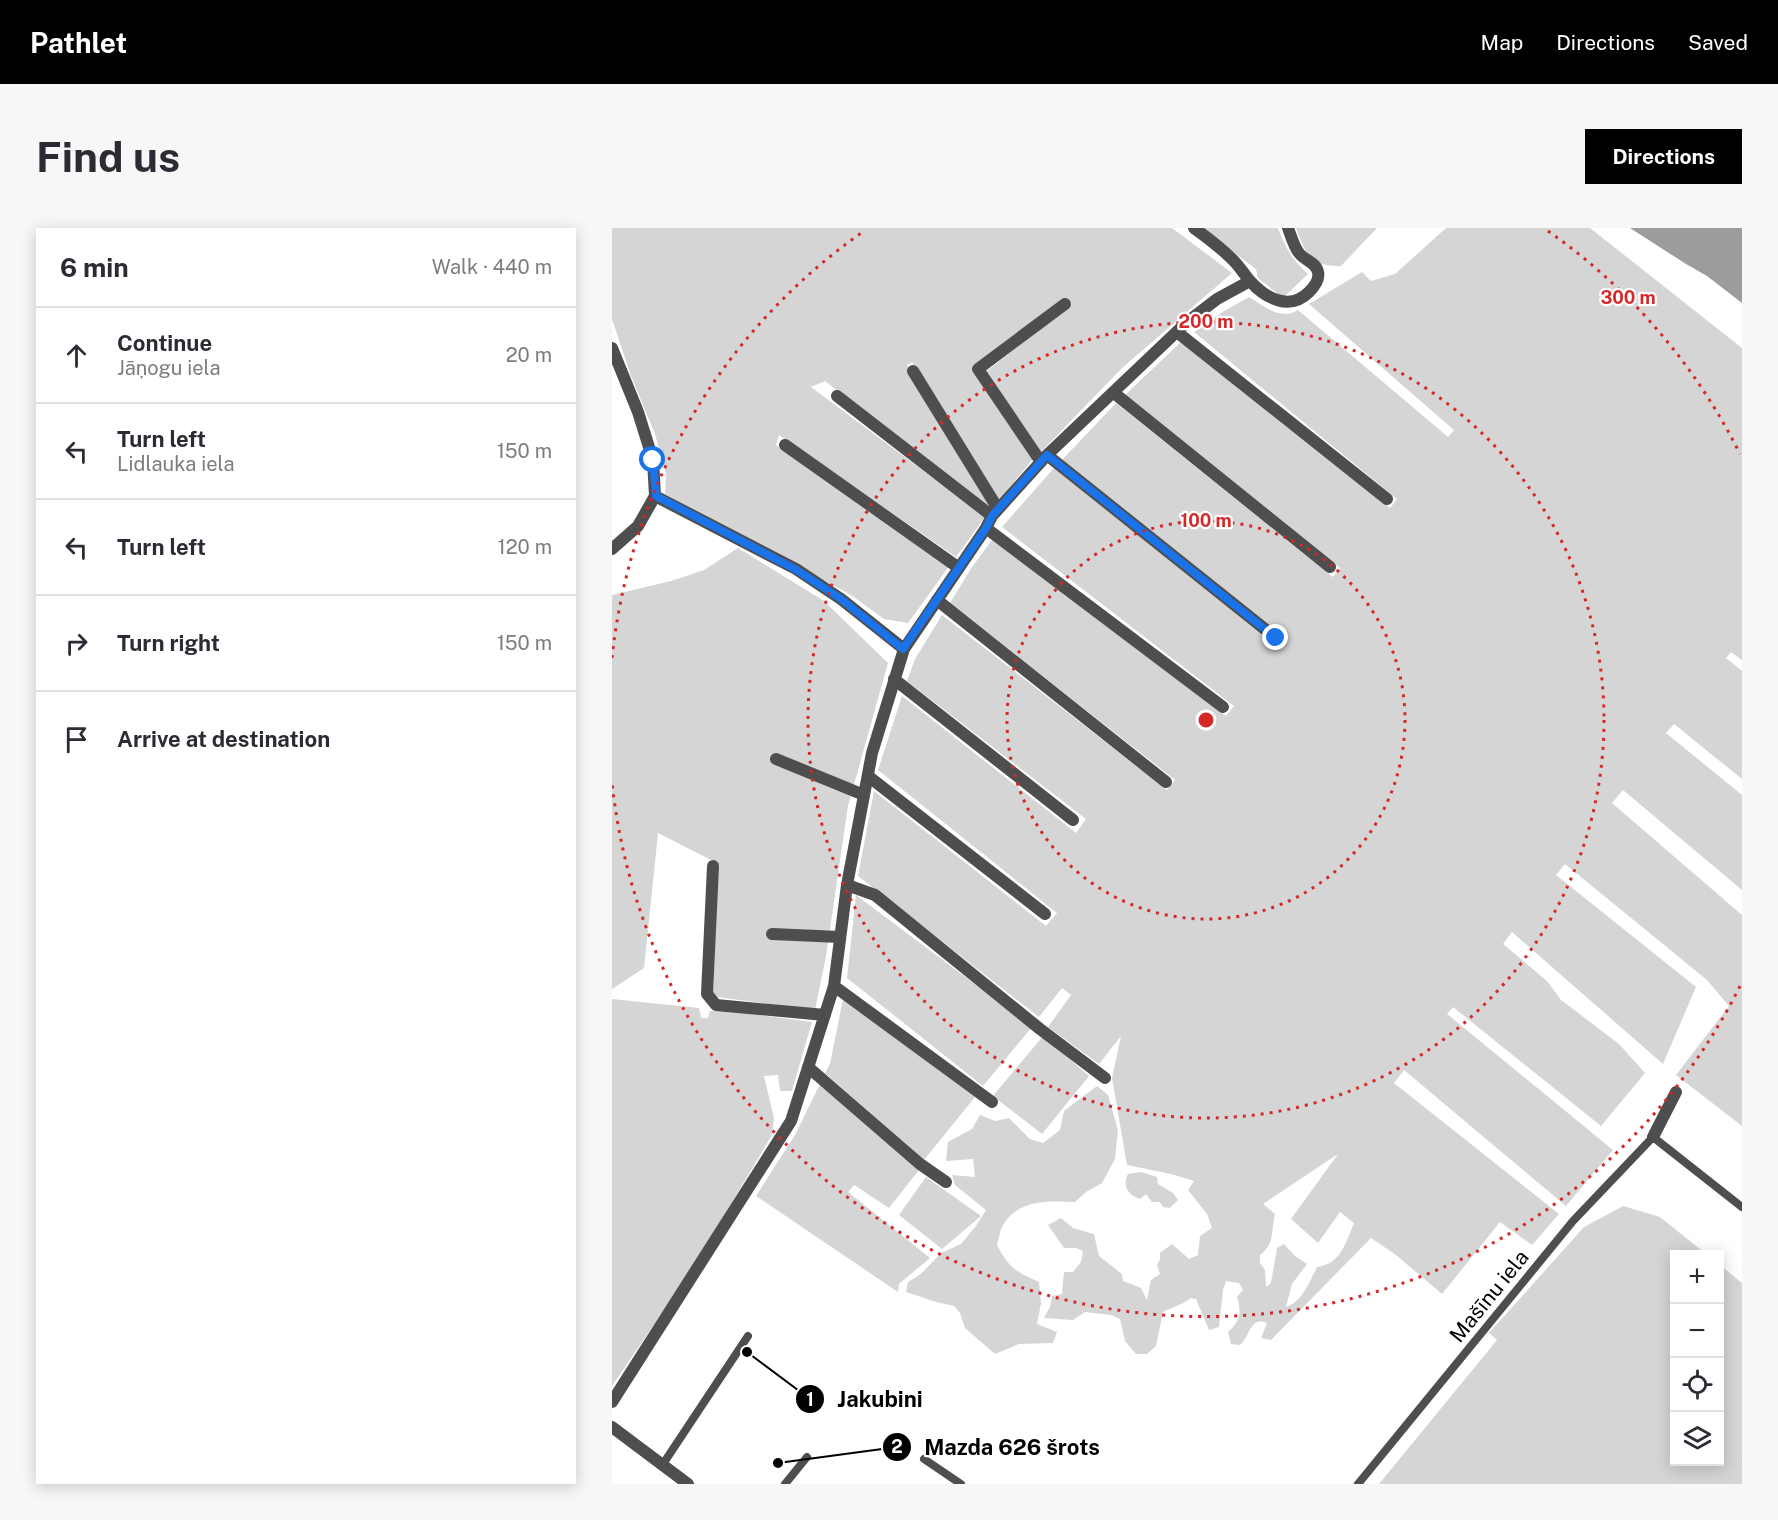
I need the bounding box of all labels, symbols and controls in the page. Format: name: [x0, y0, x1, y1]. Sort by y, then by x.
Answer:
text: Pathlet: [30, 26, 127, 59]
text: Map: [1481, 30, 1523, 55]
text: Directions: [1556, 30, 1655, 55]
text: Saved: [1688, 30, 1748, 55]
button: Directions: [1585, 129, 1742, 184]
text: Find us: [36, 132, 180, 181]
text: 6 min: [60, 252, 129, 283]
text: Walk · 440 m: [432, 255, 552, 279]
text: 300 m: [1600, 287, 1656, 308]
text: 200 m: [1179, 311, 1233, 332]
text: Continue: [117, 330, 212, 356]
icon: ahead: [60, 339, 93, 372]
text: 20 m: [506, 343, 552, 367]
text: Jāņogu iela: [117, 356, 221, 380]
text: Turn left: [117, 426, 206, 452]
icon: left: [60, 435, 93, 468]
text: 150 m: [497, 439, 552, 463]
route start: [639, 446, 665, 472]
text: Lidlauka iela: [117, 452, 235, 476]
text: 100 m: [1180, 510, 1232, 531]
icon: left: [60, 531, 93, 564]
text: Turn left: [117, 534, 206, 560]
text: 120 m: [498, 535, 552, 559]
route end: [1262, 624, 1288, 650]
icon: right: [60, 627, 93, 660]
text: Turn right: [117, 630, 220, 656]
text: 150 m: [497, 631, 552, 655]
centre of rings: [1196, 710, 1216, 730]
icon: arrive: [60, 723, 93, 756]
text: Arrive at destination: [117, 726, 330, 752]
street label: Mašīnu iela: [1444, 1245, 1534, 1347]
map controls: [1670, 1250, 1724, 1466]
button: +: [1670, 1250, 1724, 1304]
button: −: [1670, 1304, 1724, 1358]
button: locate: [1670, 1358, 1724, 1412]
callout: Jakubini: [795, 1379, 934, 1419]
text: Jakubini: [837, 1386, 923, 1412]
text: 1: [806, 1389, 814, 1410]
button: layers: [1670, 1412, 1724, 1466]
callout: Mazda 626 šrots: [882, 1427, 1112, 1467]
text: Mazda 626 šrots: [924, 1434, 1100, 1460]
text: 2: [891, 1436, 903, 1457]

